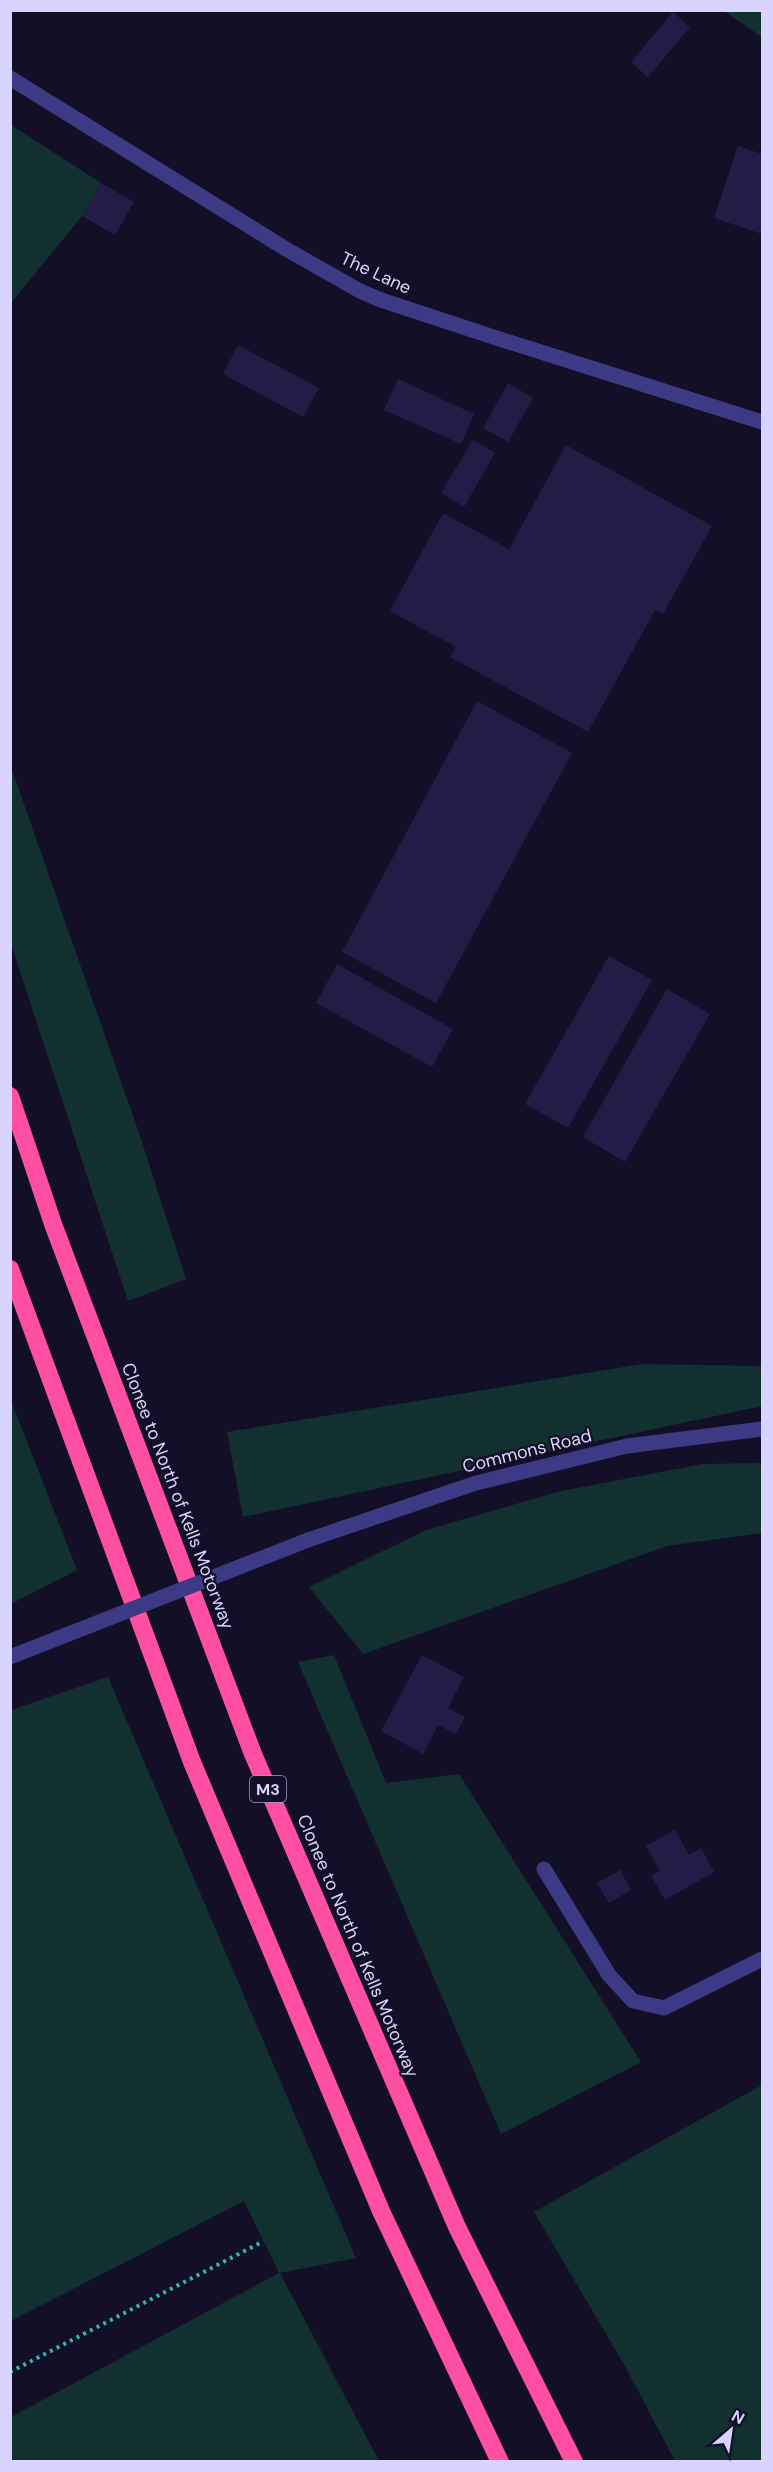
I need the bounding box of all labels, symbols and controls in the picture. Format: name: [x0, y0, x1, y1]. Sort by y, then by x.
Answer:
street label: The Lane: [337, 246, 415, 300]
street label: Clonee to North of Kells Motorway: [116, 1359, 240, 1633]
street label: Commons Road: [460, 1423, 594, 1479]
road number: M3: [250, 1776, 286, 1802]
street label: Clonee to North of Kells Motorway: [292, 1811, 424, 2081]
north arrow: [701, 2400, 761, 2460]
text: N: [728, 2405, 748, 2429]

